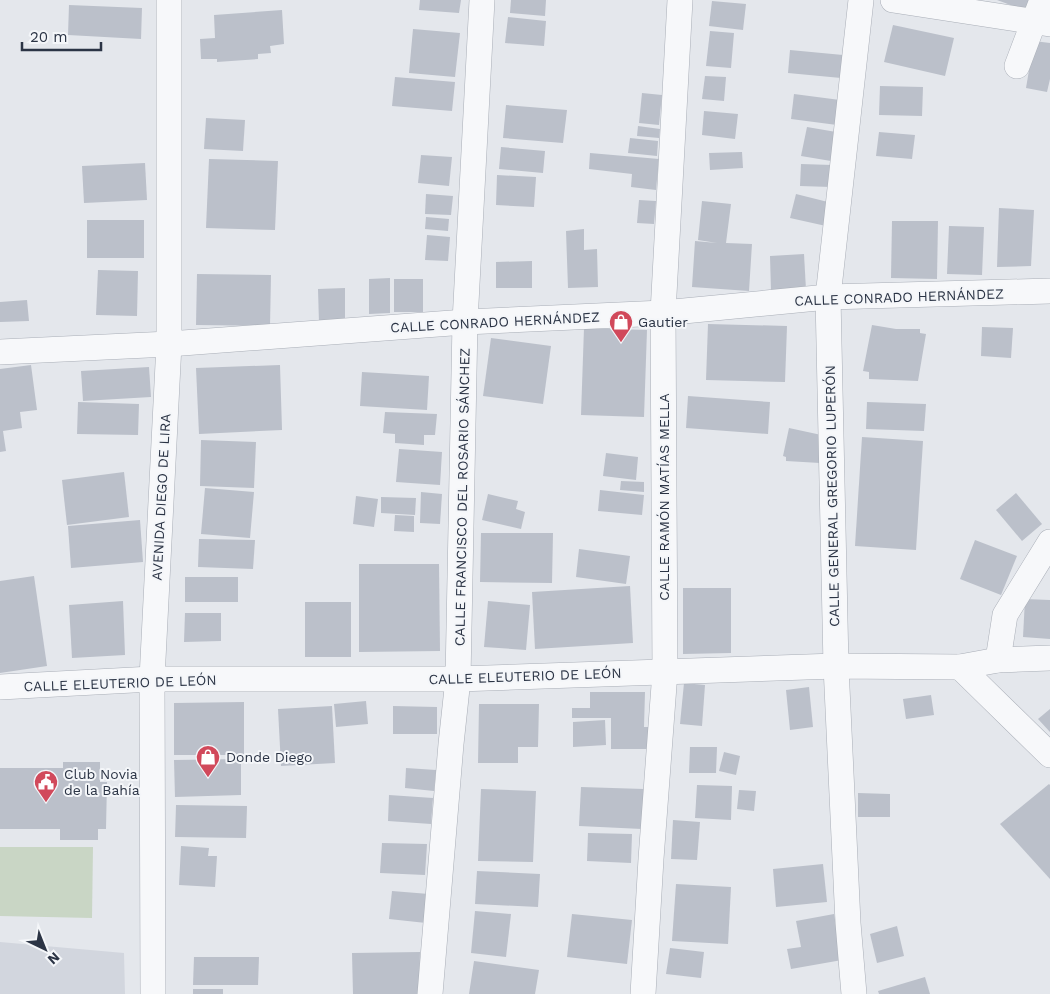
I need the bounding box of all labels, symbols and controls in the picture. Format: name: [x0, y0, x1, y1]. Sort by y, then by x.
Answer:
scale bar: [22, 20, 101, 52]
text: 20 m: [30, 28, 68, 46]
street label: CALLE CONRADO HERNÁNDEZ: [794, 285, 1004, 309]
street label: CALLE CONRADO HERNÁNDEZ: [390, 309, 600, 335]
shop icon: Gautier: [608, 309, 634, 343]
place label: Gautier: [638, 314, 688, 330]
street label: CALLE FRANCISCO DEL ROSARIO SÁNCHEZ: [451, 347, 473, 646]
street label: CALLE GENERAL GREGORIO LUPERÓN: [822, 365, 842, 627]
street label: CALLE RAMÓN MATÍAS MELLA: [656, 393, 672, 601]
street label: AVENIDA DIEGO DE LIRA: [149, 413, 173, 581]
street label: CALLE ELEUTERIO DE LEÓN: [428, 665, 622, 687]
street label: CALLE ELEUTERIO DE LEÓN: [23, 672, 217, 694]
shop icon: Donde Diego: [195, 744, 221, 778]
place label: Donde Diego: [226, 749, 312, 765]
place label: Club Novia de la Bahía: [64, 766, 140, 798]
public building icon: Club Novia de la Bahía: [33, 769, 59, 803]
north arrow: [20, 924, 70, 974]
text: N: [45, 949, 63, 968]

